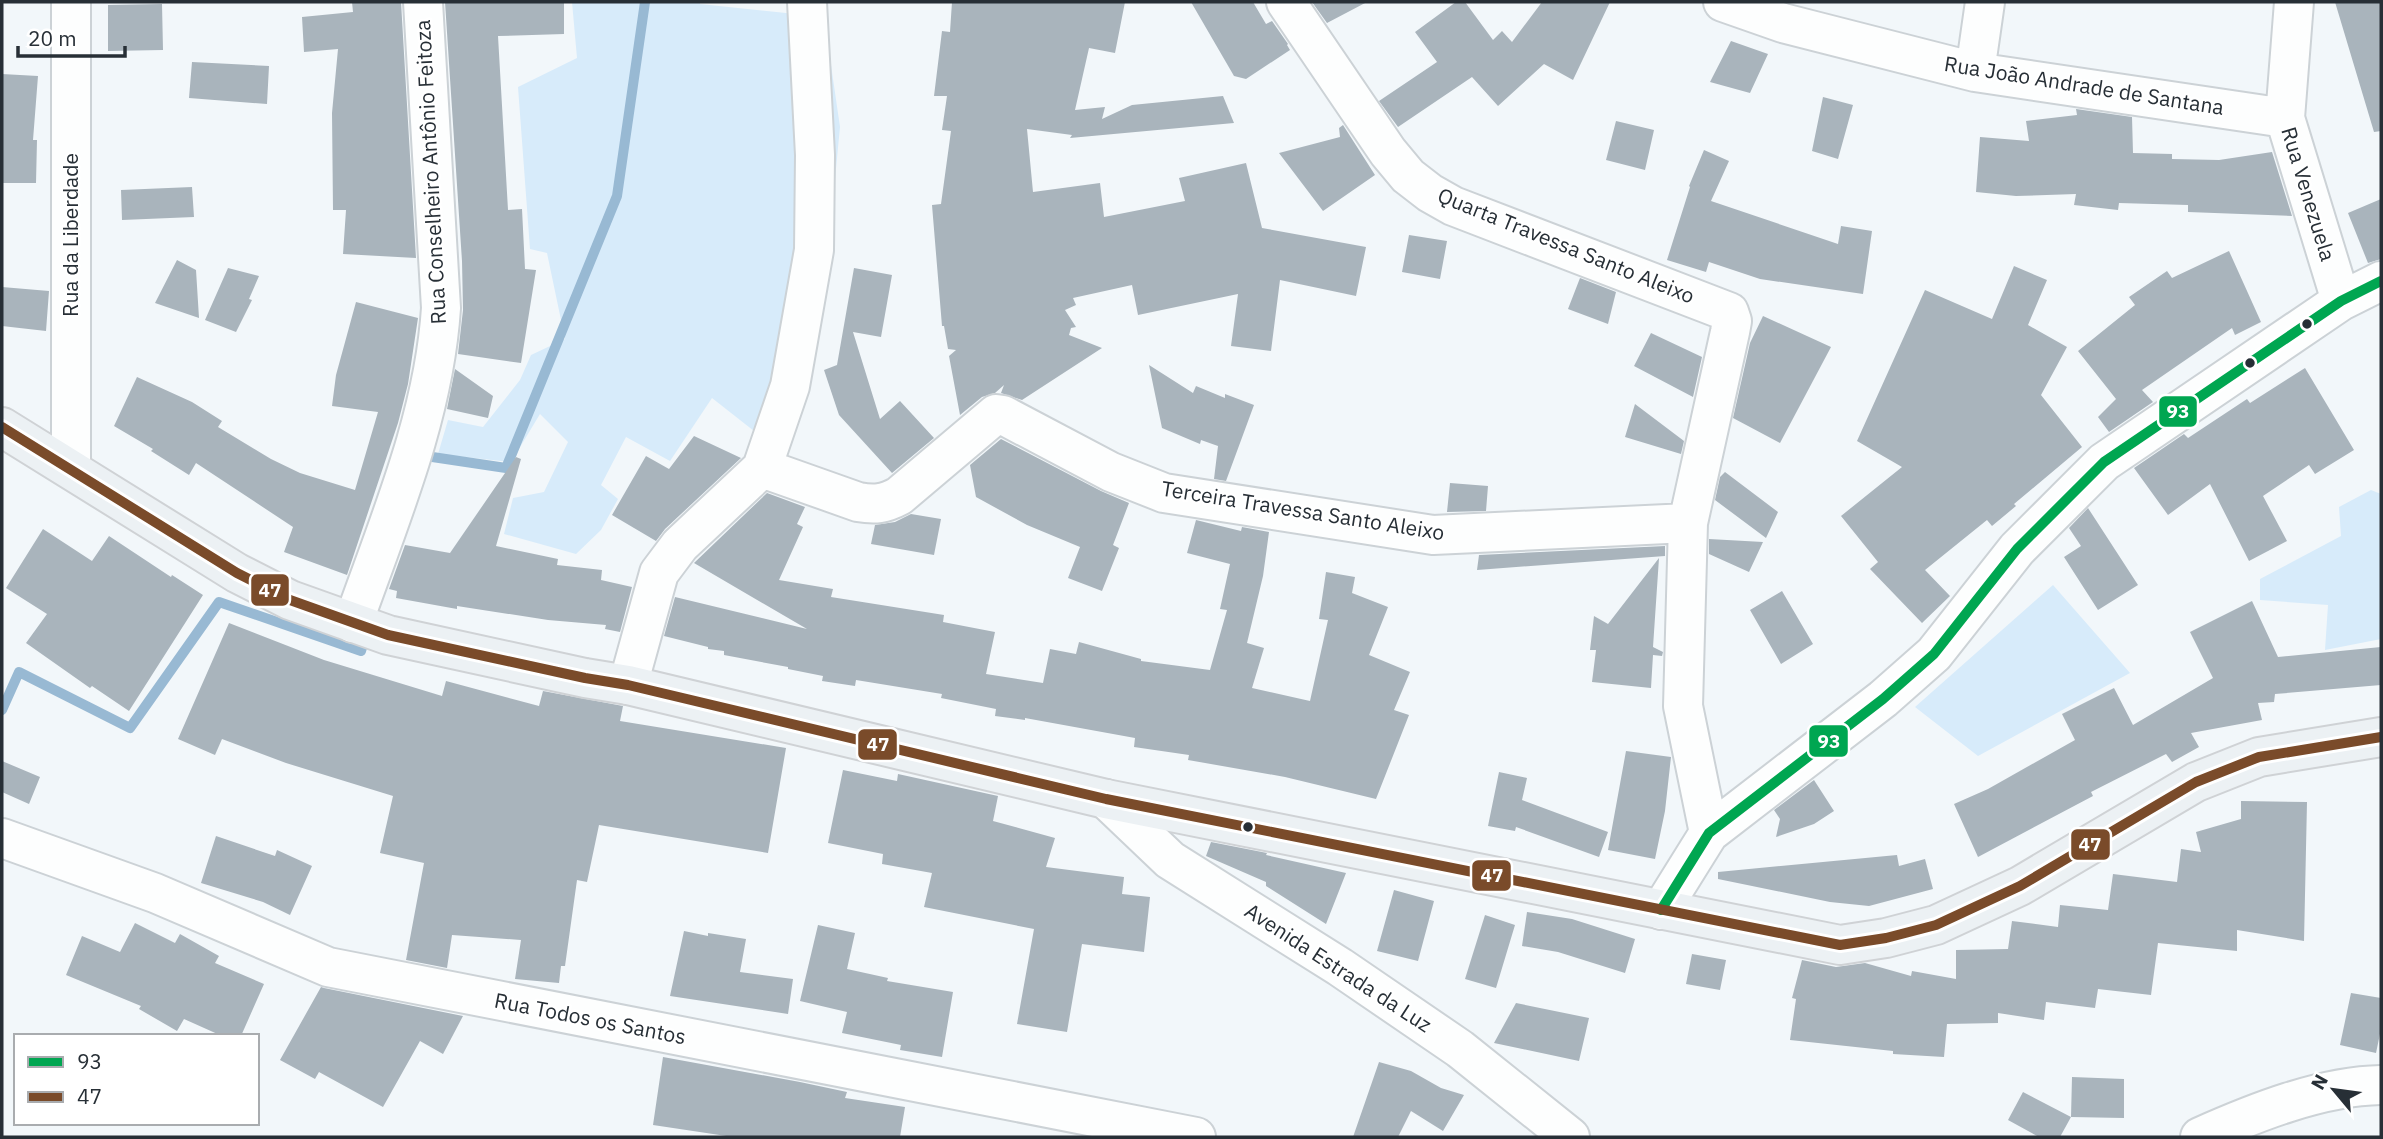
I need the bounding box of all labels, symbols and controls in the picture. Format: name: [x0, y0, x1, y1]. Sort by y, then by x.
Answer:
scale bar: [18, 14, 124, 58]
street label: Rua Conselheiro Antônio Feitoza: [408, 19, 452, 325]
text: 20 m: [28, 24, 77, 52]
street label: Rua João Andrade de Santana: [1942, 49, 2226, 121]
street label: Rua Venezuela: [2275, 123, 2343, 264]
street label: Rua da Liberdade: [56, 153, 84, 317]
street label: Quarta Travessa Santo Aleixo: [1434, 181, 1699, 310]
unlabelled marker: [2300, 317, 2314, 331]
unlabelled marker: [2243, 356, 2257, 370]
line badge: 93: [2158, 395, 2198, 428]
text: 93: [2167, 399, 2189, 423]
street label: Terceira Travessa Santo Aleixo: [1160, 474, 1447, 546]
line badge: 47: [250, 573, 290, 607]
text: 47: [259, 578, 281, 602]
line badge: 93: [1808, 724, 1849, 758]
line badge: 47: [857, 728, 898, 761]
text: 93: [1818, 729, 1840, 753]
text: 47: [867, 732, 889, 756]
unlabelled marker: [1241, 820, 1255, 834]
line badge: 47: [2070, 828, 2111, 861]
text: 47: [2079, 832, 2101, 856]
line badge: 47: [1471, 859, 1512, 892]
text: 47: [1481, 863, 1503, 887]
street label: Avenida Estrada da Luz: [1240, 896, 1438, 1038]
street label: Rua Todos os Santos: [492, 986, 688, 1050]
legend: [14, 1034, 259, 1125]
text: 93: [77, 1047, 102, 1075]
north arrow: [2299, 1055, 2369, 1125]
text: N: [2305, 1070, 2333, 1094]
text: 47: [77, 1082, 102, 1110]

